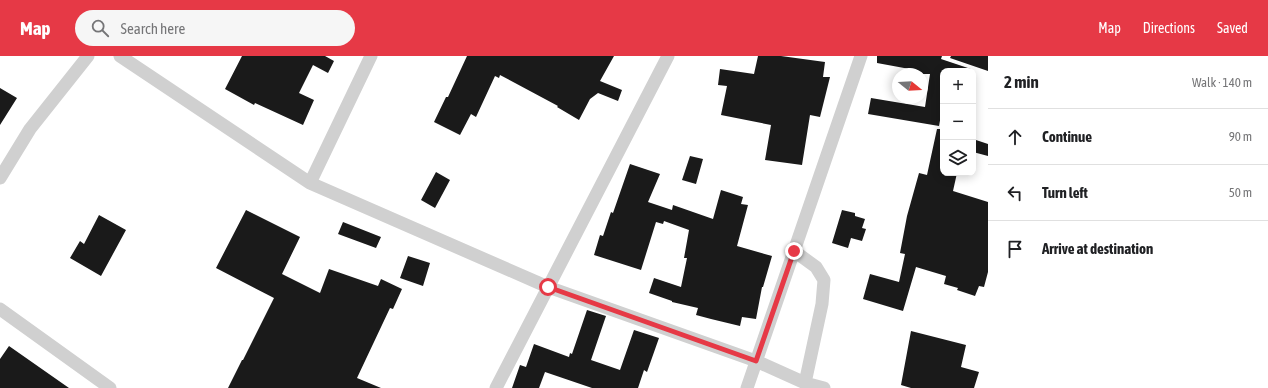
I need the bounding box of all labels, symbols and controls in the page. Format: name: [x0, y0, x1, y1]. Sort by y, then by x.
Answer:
search box: [75, 10, 355, 46]
text: Map: [20, 17, 51, 39]
icon: search: [89, 17, 111, 39]
text: Search here: [121, 20, 185, 37]
text: Map: [1098, 20, 1121, 36]
text: Directions: [1143, 20, 1195, 36]
text: Saved: [1217, 20, 1248, 36]
north arrow: [892, 68, 928, 104]
map controls: [940, 68, 976, 176]
button: +: [940, 68, 976, 104]
text: 2 min: [1004, 72, 1039, 92]
text: Walk · 140 m: [1192, 75, 1252, 90]
button: −: [940, 104, 976, 140]
icon: ahead: [1004, 126, 1026, 148]
text: Continue: [1042, 128, 1092, 145]
text: 90 m: [1229, 129, 1252, 144]
button: layers: [940, 140, 976, 176]
icon: left: [1004, 182, 1026, 204]
text: Turn left: [1042, 184, 1088, 201]
text: 50 m: [1229, 185, 1252, 200]
icon: arrive: [1004, 238, 1026, 260]
text: Arrive at destination: [1042, 240, 1153, 257]
route end: [785, 242, 803, 260]
route start: [539, 278, 557, 296]

